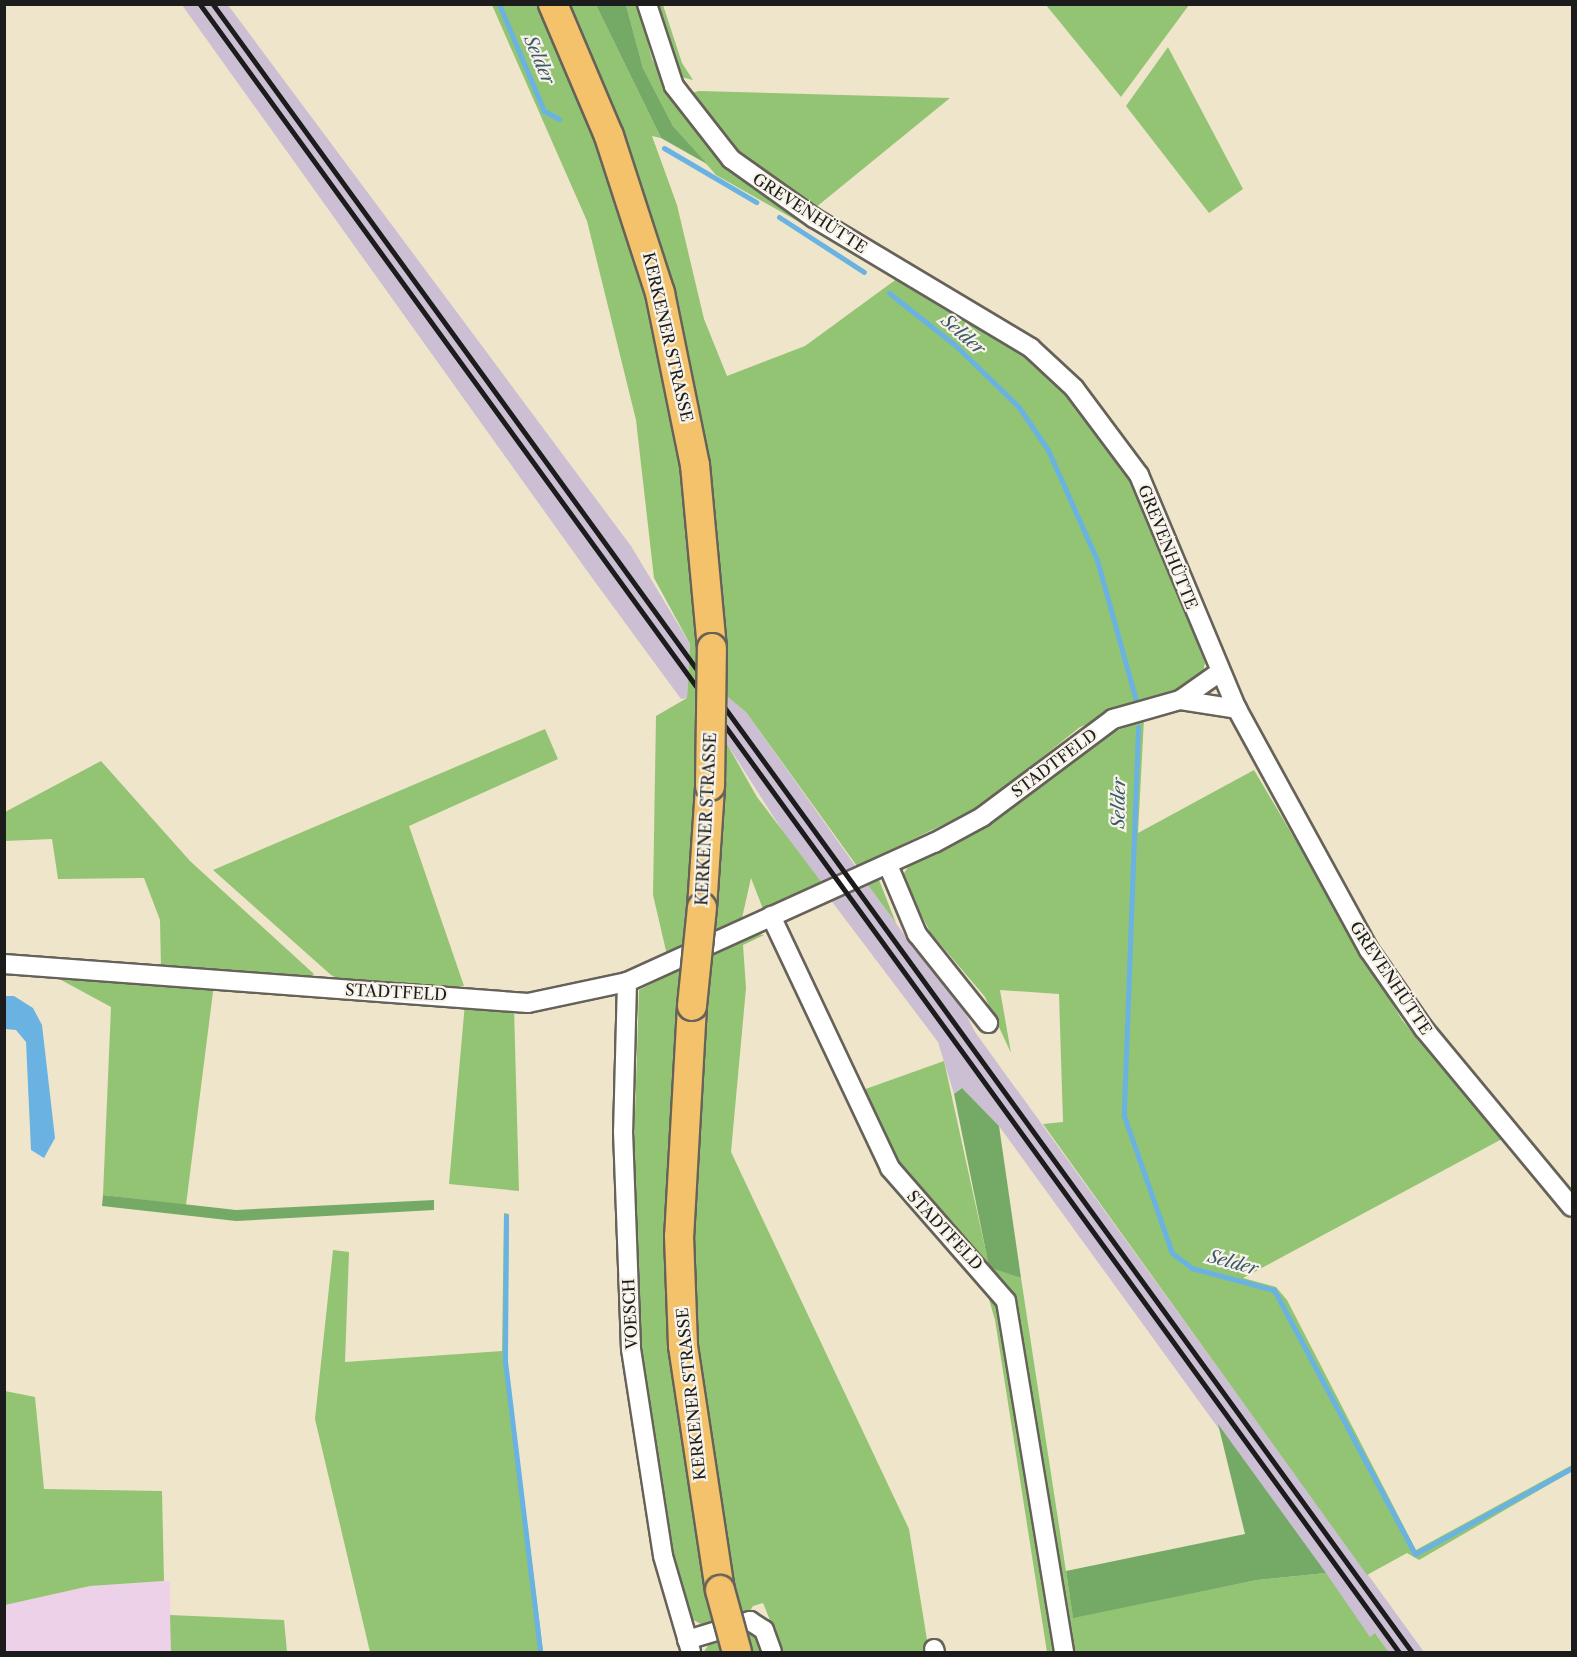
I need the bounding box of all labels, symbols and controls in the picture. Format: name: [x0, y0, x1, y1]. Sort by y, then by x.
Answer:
water label: Selder: [519, 32, 559, 88]
street label: GREVENHÜTTE: [749, 169, 871, 257]
street label: KERKENER STRASSE: [639, 250, 697, 424]
water label: Selder: [937, 310, 989, 360]
street label: GREVENHÜTTE: [1134, 482, 1202, 612]
street label: STADTFELD: [1007, 725, 1101, 801]
street label: KERKENER STRASSE: [692, 732, 720, 906]
water label: Selder: [1108, 777, 1130, 829]
street label: GREVENHÜTTE: [1346, 918, 1436, 1038]
street label: STADTFELD: [345, 980, 447, 1004]
street label: STADTFELD: [903, 1186, 987, 1274]
water label: Selder: [1206, 1246, 1260, 1280]
street label: VOESCH: [619, 1278, 641, 1350]
street label: KERKENER STRASSE: [672, 1306, 710, 1482]

